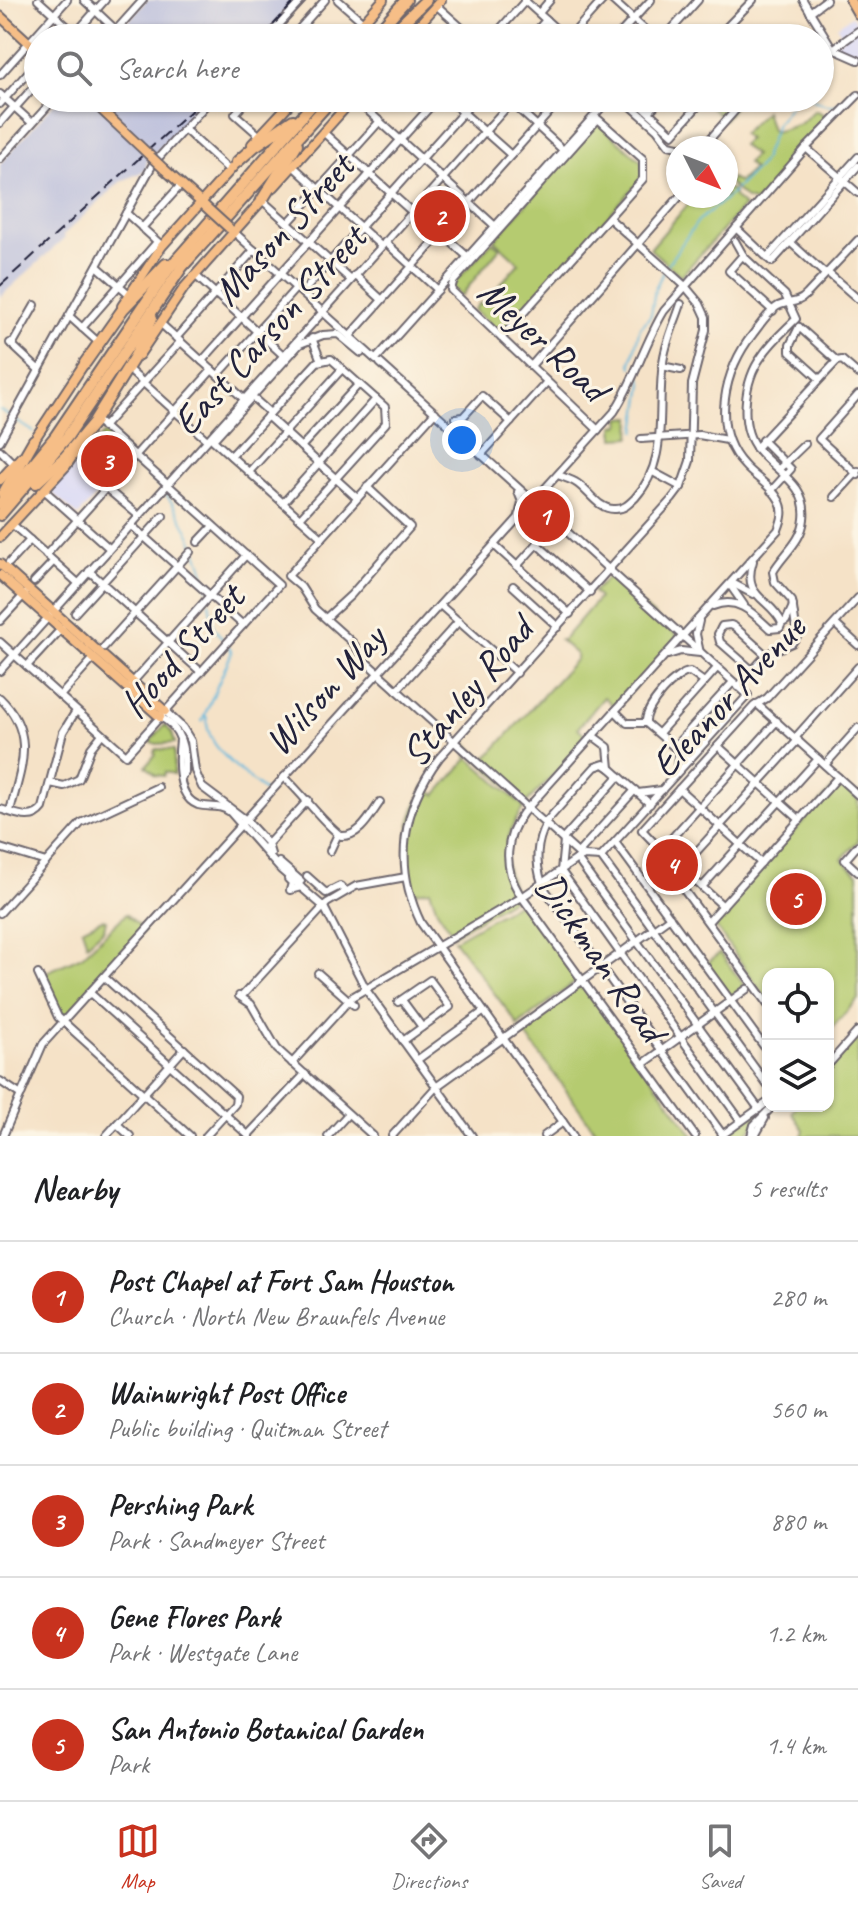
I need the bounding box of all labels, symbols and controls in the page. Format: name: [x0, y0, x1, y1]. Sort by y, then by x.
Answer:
search box: [24, 24, 834, 112]
icon: search: [52, 46, 96, 90]
text: Search here: [116, 49, 238, 87]
north arrow: [666, 136, 738, 208]
street label: Mason Street: [202, 140, 367, 316]
pin: 2: [414, 186, 466, 246]
street label: East Carson Street: [161, 212, 379, 446]
street label: Meyer Road: [468, 267, 622, 416]
your location: [442, 420, 482, 460]
pin: 3: [81, 431, 133, 491]
pin: 1: [518, 486, 570, 546]
street label: Hood Street: [109, 571, 257, 728]
street label: Stanley Road: [390, 602, 548, 777]
street label: Eleanor Avenue: [640, 602, 818, 788]
street label: Wilson Way: [253, 612, 399, 766]
pin: 4: [646, 835, 698, 895]
street label: Dickman Road: [525, 863, 681, 1056]
pin: 5: [770, 869, 822, 929]
map controls: [762, 968, 834, 1112]
button: locate: [762, 968, 834, 1040]
button: layers: [762, 1040, 834, 1112]
text: Nearby: [32, 1167, 118, 1210]
text: 5 results: [750, 1172, 826, 1205]
text: Post Chapel at Fort Sam Houston: [108, 1262, 453, 1300]
text: 1: [52, 1281, 64, 1314]
text: 280 m: [770, 1281, 826, 1314]
text: Church · North New Braunfels Avenue: [108, 1300, 444, 1333]
text: Wainwright Post Office: [108, 1374, 345, 1412]
text: 2: [52, 1393, 64, 1426]
text: 560 m: [770, 1393, 826, 1426]
text: Public building · Quitman Street: [108, 1412, 386, 1445]
text: Pershing Park: [108, 1486, 252, 1524]
text: 3: [52, 1505, 64, 1538]
text: 880 m: [770, 1505, 826, 1538]
text: Park · Sandmeyer Street: [108, 1524, 324, 1557]
text: Gene Flores Park: [108, 1598, 280, 1636]
text: 4: [52, 1617, 64, 1650]
text: 1.2 km: [766, 1617, 826, 1650]
text: Park · Westgate Lane: [108, 1636, 297, 1669]
text: San Antonio Botanical Garden: [108, 1710, 423, 1748]
text: 5: [52, 1729, 64, 1762]
text: 1.4 km: [766, 1729, 826, 1762]
text: Park: [108, 1748, 149, 1781]
tab: Map: [116, 1819, 160, 1895]
tab: Directions: [391, 1819, 467, 1895]
tab: Saved: [698, 1819, 742, 1895]

